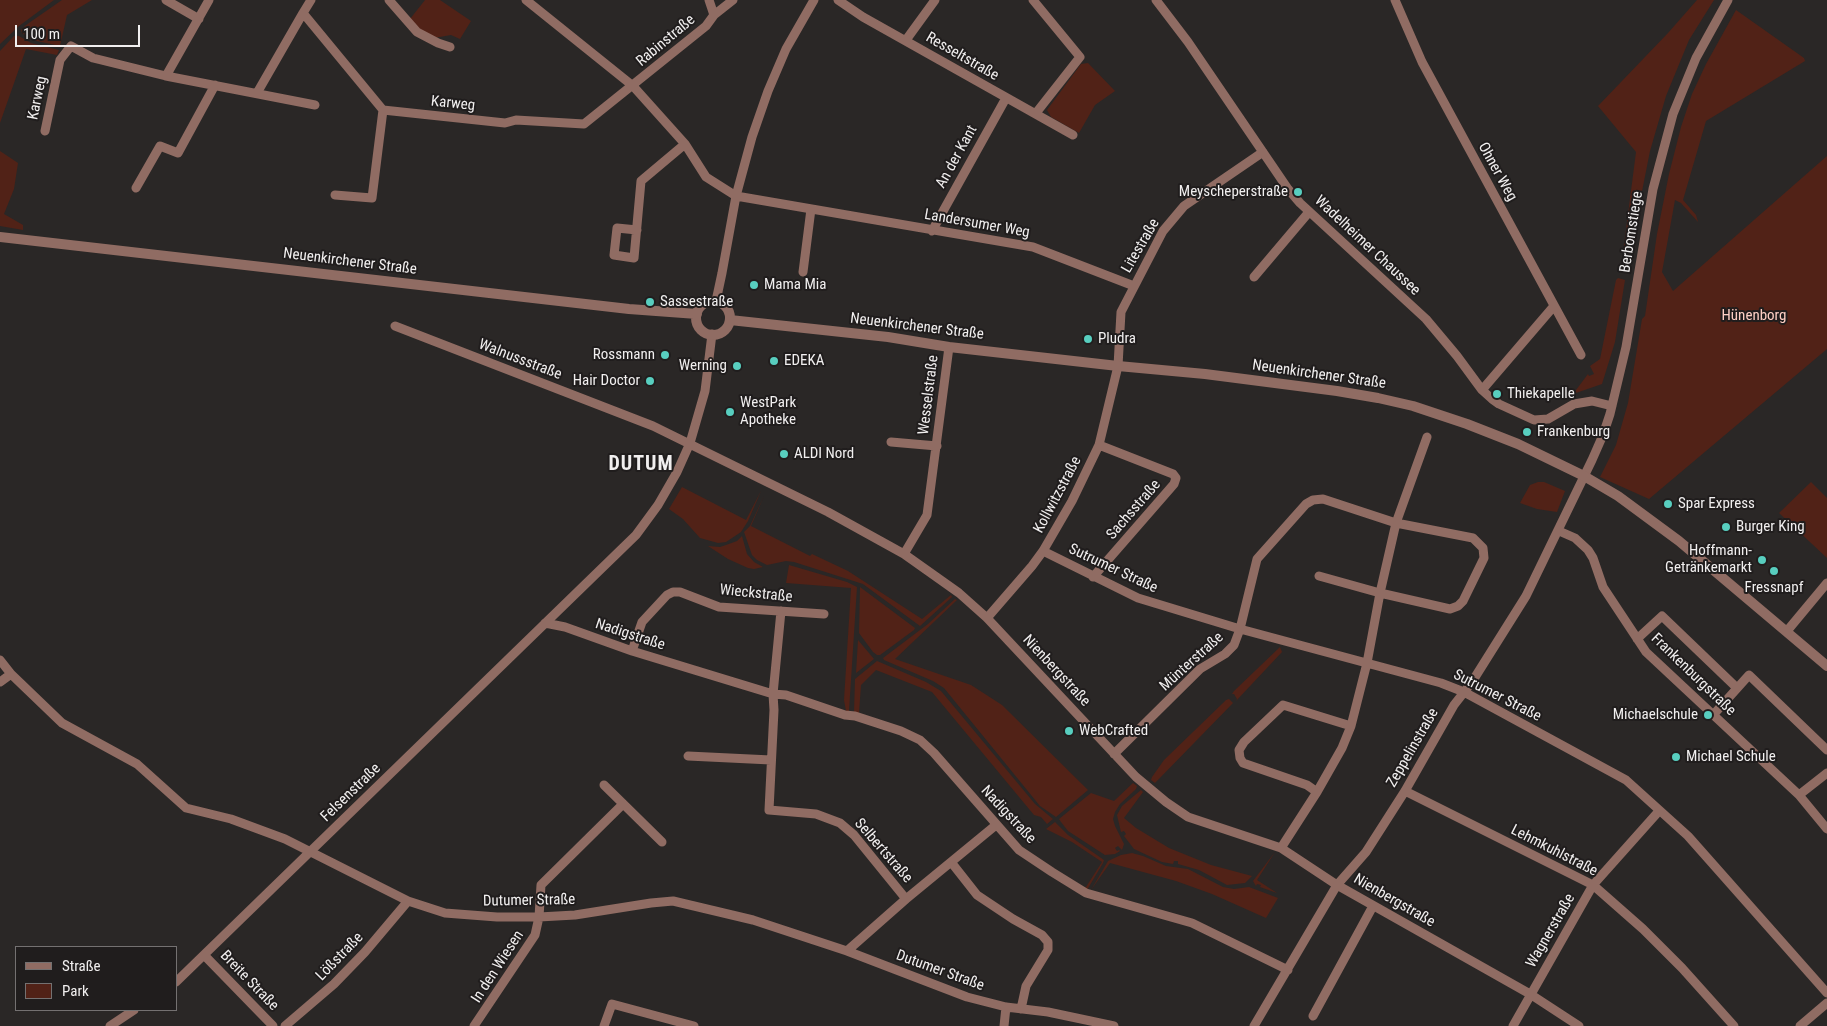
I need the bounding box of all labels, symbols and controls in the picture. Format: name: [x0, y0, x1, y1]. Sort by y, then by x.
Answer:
street label: Rabinstraße: [633, 11, 699, 71]
scale bar: [18, 15, 142, 47]
text: 100 m: [23, 25, 60, 43]
street label: Resseltstraße: [922, 29, 1002, 85]
street label: Karweg: [25, 74, 51, 122]
street label: Karweg: [430, 93, 476, 115]
street label: An der Kant: [932, 123, 982, 191]
street label: Ohner Weg: [1474, 140, 1520, 204]
place label: Meyscheperstraße: [1179, 183, 1288, 201]
marker: Meyscheperstraße: [1292, 186, 1304, 198]
street label: Berbomstiege: [1617, 190, 1647, 274]
street label: Wadelheimer Chaussee: [1310, 192, 1424, 300]
street label: Landersumer Weg: [923, 206, 1031, 242]
street label: Litestraße: [1118, 216, 1164, 276]
street label: Neuenkirchener Straße: [282, 245, 418, 279]
place label: Mama Mia: [764, 276, 826, 294]
marker: Mama Mia: [748, 279, 760, 291]
place label: Sassestraße: [660, 293, 733, 311]
marker: Sassestraße: [644, 296, 656, 308]
park label: Hünenborg: [1722, 307, 1786, 325]
street label: Neuenkirchener Straße: [849, 310, 985, 344]
place label: Pludra: [1098, 330, 1136, 348]
marker: Pludra: [1082, 333, 1094, 345]
street label: Walnussstraße: [476, 336, 564, 384]
place label: Rossmann: [593, 346, 655, 364]
marker: Rossmann: [659, 349, 671, 361]
place label: EDEKA: [784, 352, 824, 370]
street label: Wesselstraße: [915, 354, 943, 436]
marker: EDEKA: [768, 355, 780, 367]
place label: Werning: [679, 357, 727, 375]
street label: Neuenkirchener Straße: [1251, 357, 1387, 393]
marker: Werning: [731, 360, 743, 372]
place label: Hair Doctor: [573, 372, 640, 390]
marker: Hair Doctor: [644, 375, 656, 387]
place label: Thiekapelle: [1507, 385, 1575, 403]
marker: Thiekapelle: [1491, 388, 1503, 400]
place label: WestPark Apotheke: [740, 394, 796, 429]
marker: WestPark Apotheke: [724, 406, 736, 418]
place label: Frankenburg: [1537, 423, 1610, 441]
marker: Frankenburg: [1521, 426, 1533, 438]
place label: ALDI Nord: [794, 445, 854, 463]
marker: ALDI Nord: [778, 448, 790, 460]
district label: DUTUM: [608, 453, 674, 477]
street label: Kollwitzstraße: [1030, 454, 1086, 536]
street label: Sachsstraße: [1103, 476, 1165, 544]
place label: Spar Express: [1678, 495, 1755, 513]
marker: Spar Express: [1662, 498, 1674, 510]
place label: Burger King: [1736, 518, 1805, 536]
marker: Burger King: [1720, 521, 1732, 533]
street label: Sutrumer Straße: [1066, 541, 1160, 597]
place label: Hoffmann- Getränkemarkt: [1665, 542, 1752, 577]
marker: Hoffmann- Getränkemarkt: [1756, 554, 1768, 566]
marker: Fressnapf: [1768, 565, 1780, 577]
place label: Fressnapf: [1745, 579, 1803, 597]
street label: Wieckstraße: [719, 581, 793, 607]
street label: Nadigstraße: [593, 615, 667, 655]
street label: Münterstraße: [1156, 629, 1228, 695]
street label: Frankenburgstraße: [1647, 630, 1739, 720]
street label: Nienbergstraße: [1018, 632, 1094, 710]
street label: Sutrumer Straße: [1450, 666, 1544, 726]
street label: Zeppelinstraße: [1383, 705, 1443, 791]
place label: Michaelschule: [1613, 706, 1698, 724]
marker: Michaelschule: [1702, 709, 1714, 721]
place label: WebCrafted: [1079, 722, 1148, 740]
marker: WebCrafted: [1063, 725, 1075, 737]
place label: Michael Schule: [1686, 748, 1776, 766]
marker: Michael Schule: [1670, 751, 1682, 763]
street label: Felsenstraße: [317, 760, 385, 826]
street label: Nadigstraße: [977, 782, 1039, 848]
street label: Selbertstraße: [850, 815, 916, 887]
street label: Lehmkuhlstraße: [1508, 821, 1600, 881]
street label: Nienbergstraße: [1350, 870, 1438, 932]
street label: Dutumer Straße: [483, 891, 575, 911]
street label: Wagnerstraße: [1523, 891, 1579, 971]
street label: In den Wiesen: [468, 927, 528, 1007]
street label: Lößstraße: [313, 929, 367, 985]
legend: [15, 946, 178, 1011]
street label: Breite Straße: [216, 947, 282, 1015]
street label: Dutumer Straße: [894, 947, 986, 995]
text: Straße: [62, 957, 101, 975]
text: Park: [62, 982, 89, 1000]

